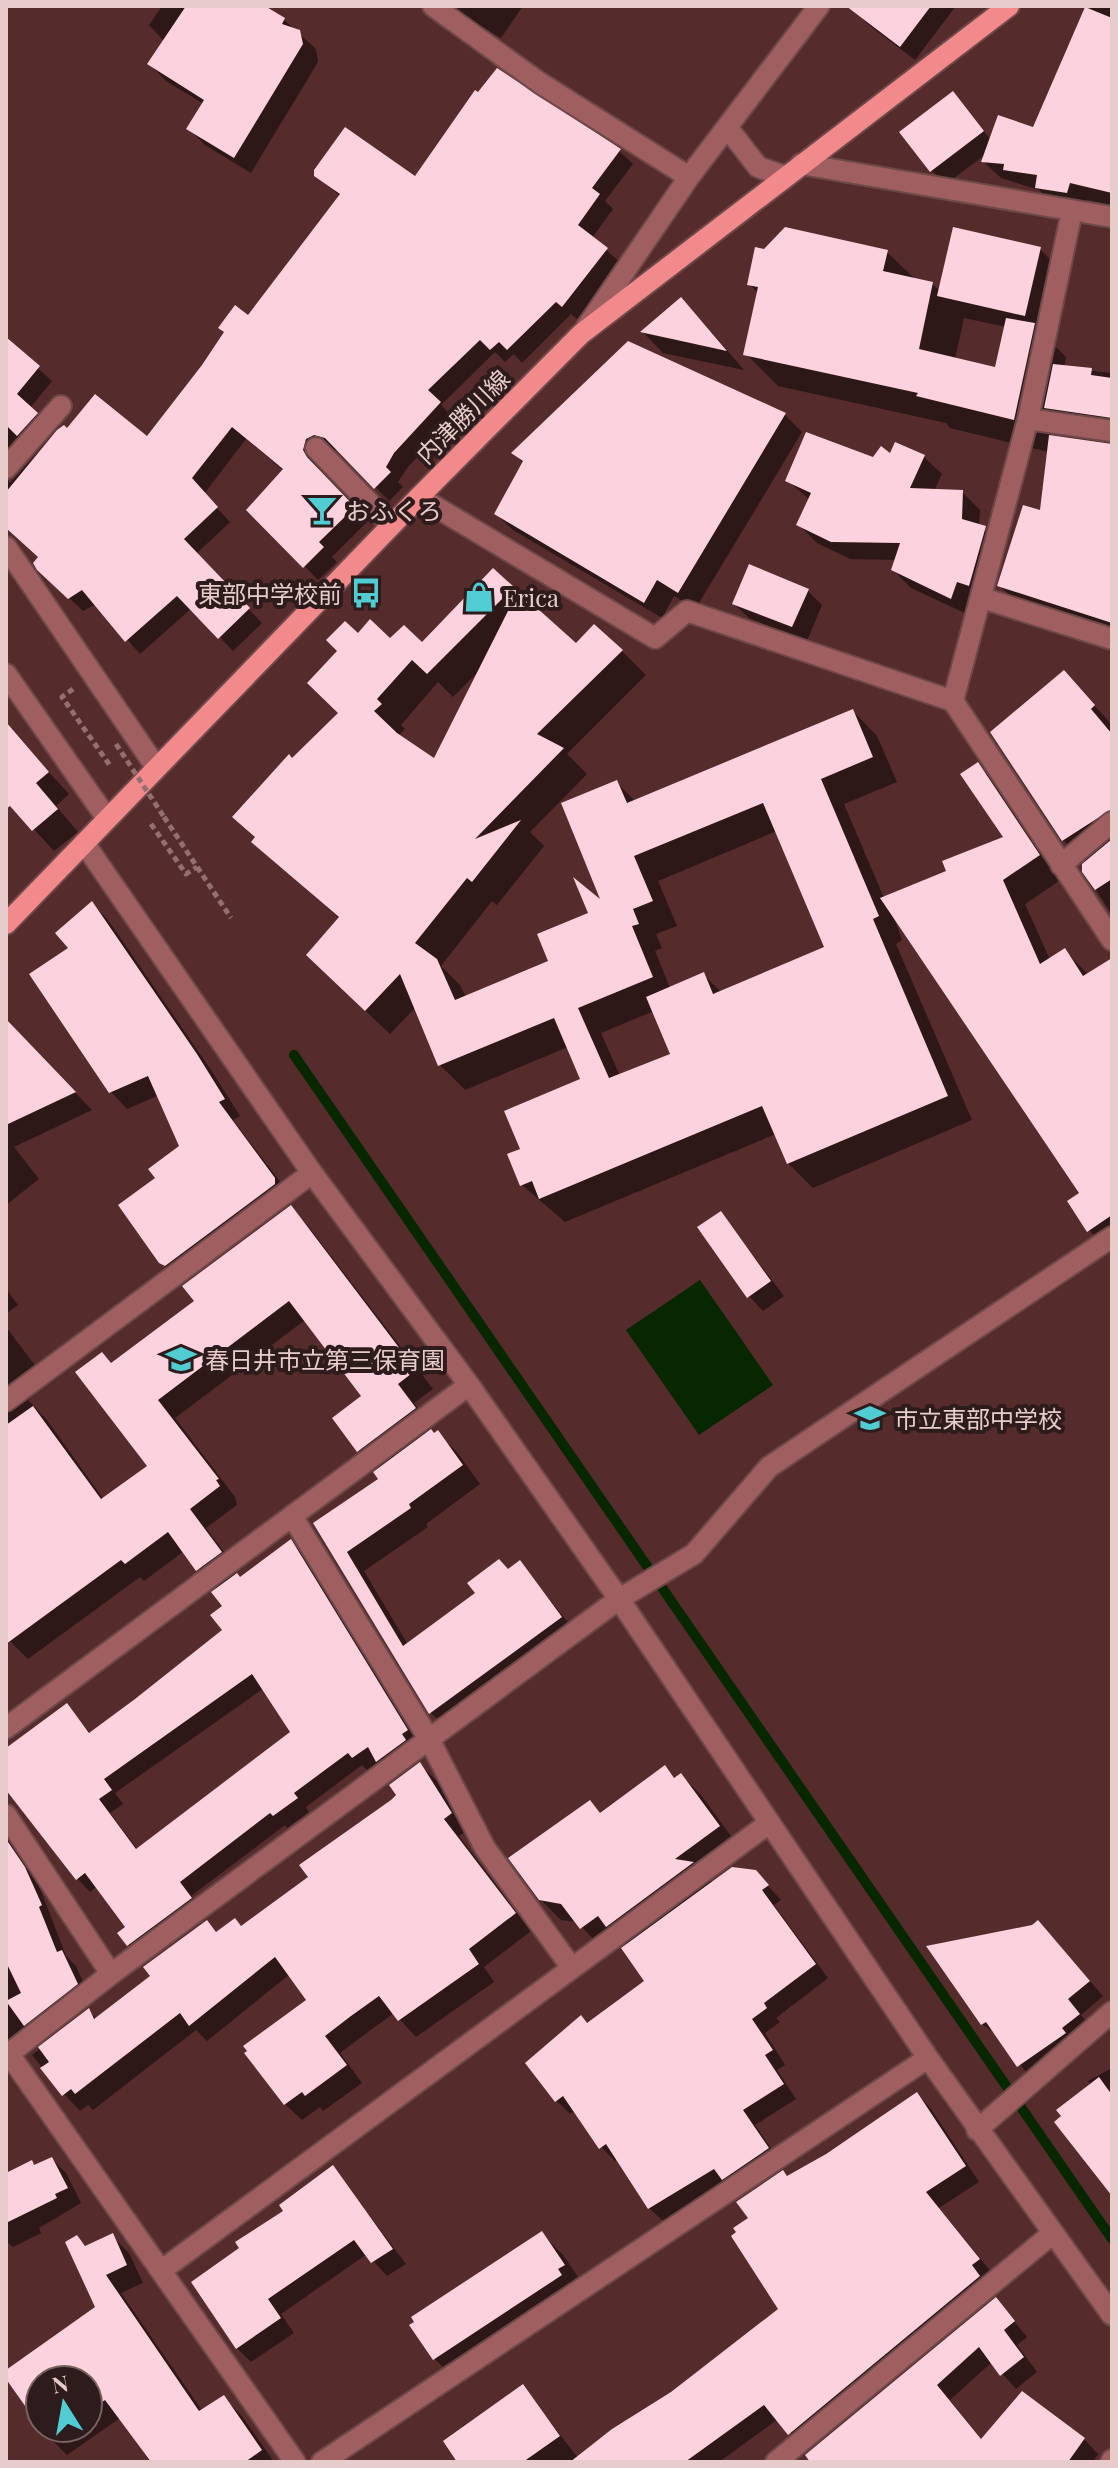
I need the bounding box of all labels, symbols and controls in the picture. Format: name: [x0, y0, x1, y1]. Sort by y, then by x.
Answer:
street label: 内津勝川線: [408, 362, 516, 470]
bar icon: おふくろ: [305, 493, 339, 527]
place label: おふくろ: [346, 494, 442, 526]
bus stop icon: 東部中学校前: [349, 576, 383, 610]
place label: 東部中学校前: [198, 577, 342, 609]
shop icon: Erica: [462, 580, 496, 614]
place label: Erica: [503, 581, 559, 613]
school or university icon: 春日井市立第三保育園: [164, 1342, 198, 1376]
place label: 春日井市立第三保育園: [205, 1343, 445, 1375]
school or university icon: 市立東部中学校: [853, 1401, 887, 1435]
place label: 市立東部中学校: [894, 1402, 1062, 1434]
north arrow: [24, 2364, 104, 2444]
text: N: [49, 2367, 71, 2400]

